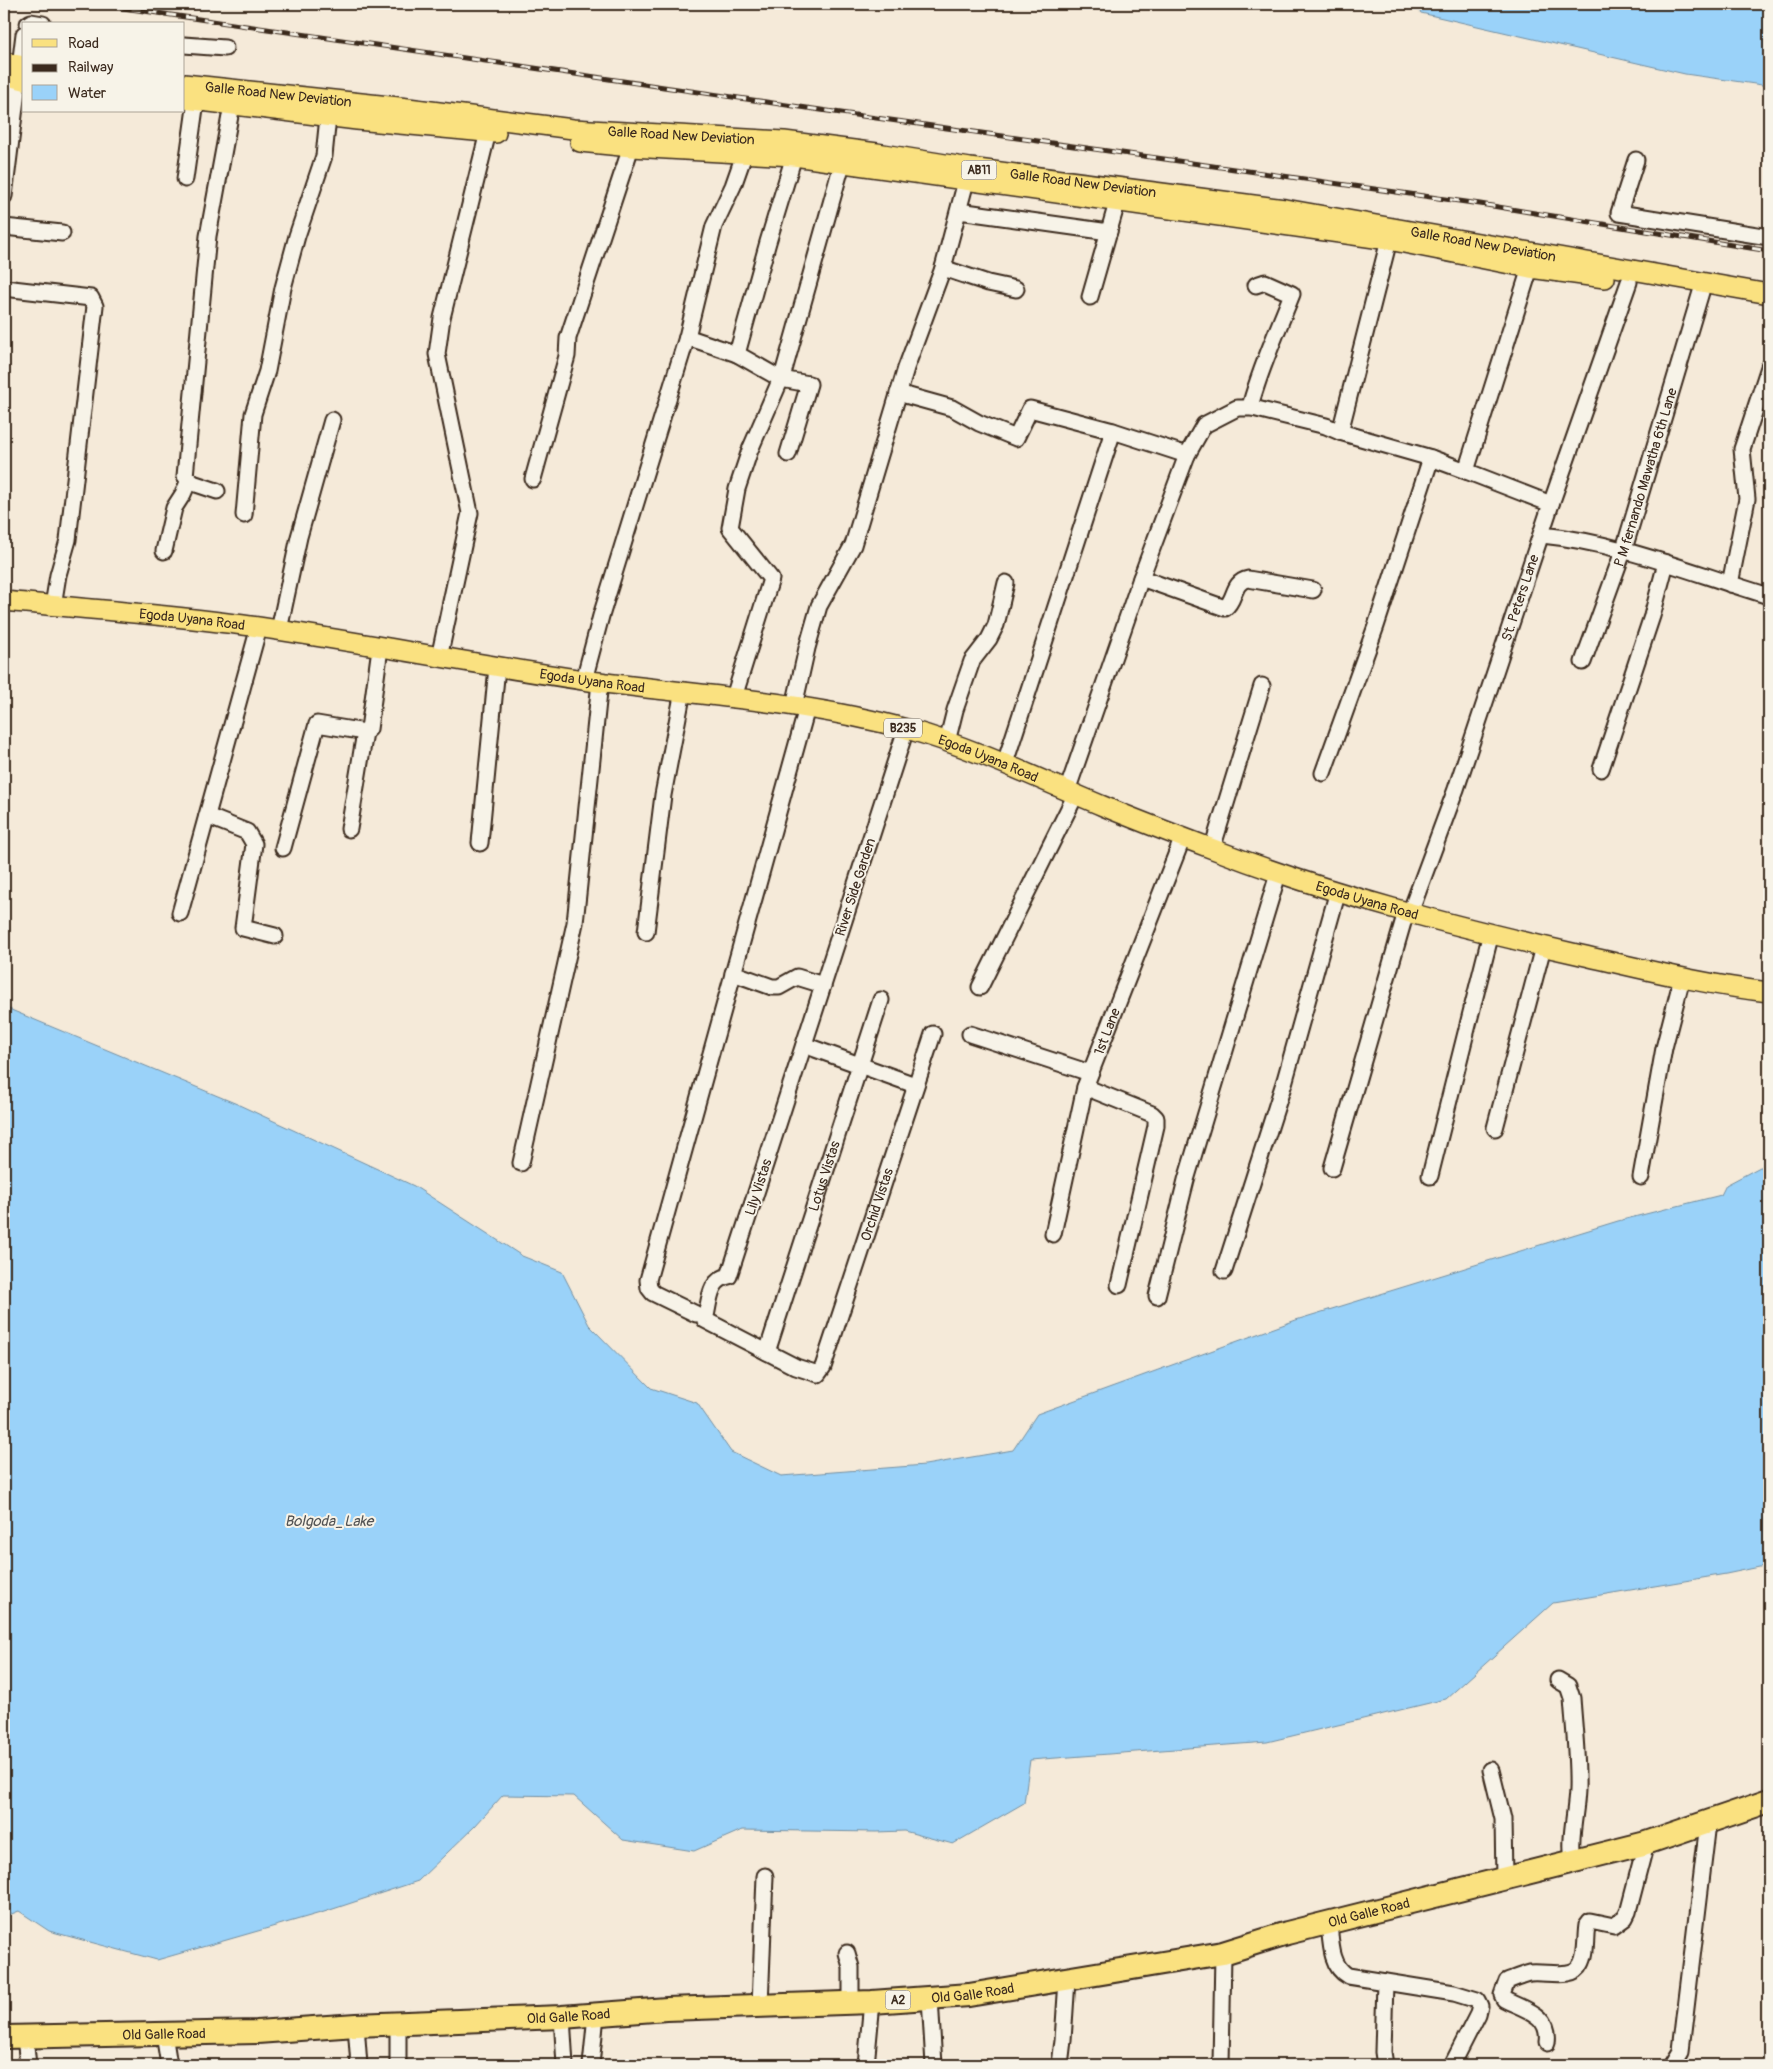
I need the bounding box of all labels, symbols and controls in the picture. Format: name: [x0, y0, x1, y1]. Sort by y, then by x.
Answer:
legend: [22, 22, 185, 112]
text: Road: [68, 34, 99, 53]
text: Railway: [68, 58, 114, 77]
street label: Galle Road New Deviation: [204, 78, 353, 111]
text: Water: [68, 84, 107, 103]
street label: Galle Road New Deviation: [607, 123, 755, 148]
road number: AB11: [962, 160, 996, 180]
street label: Galle Road New Deviation: [1009, 165, 1157, 201]
street label: Galle Road New Deviation: [1409, 223, 1557, 265]
street label: P M fernando Mawatha 6th Lane: [1610, 386, 1681, 569]
street label: St. Peters Lane: [1498, 552, 1543, 643]
street label: Egoda Uyana Road: [138, 605, 246, 634]
street label: Egoda Uyana Road: [538, 665, 646, 697]
road number: B235: [884, 718, 922, 738]
street label: Egoda Uyana Road: [936, 731, 1041, 786]
street label: River Side Garden: [832, 836, 879, 938]
street label: Egoda Uyana Road: [1314, 878, 1420, 924]
street label: 1st Lane: [1090, 1006, 1124, 1058]
street label: Lotus Vistas: [805, 1138, 844, 1214]
street label: Lily Vistas: [741, 1156, 776, 1218]
street label: Orchid Vistas: [857, 1165, 897, 1243]
water label: Bolgoda_Lake: [285, 1512, 375, 1531]
street label: Old Galle Road: [1326, 1895, 1412, 1931]
street label: Old Galle Road: [931, 1980, 1016, 2007]
road number: A2: [886, 1990, 910, 2010]
street label: Old Galle Road: [526, 2005, 611, 2027]
street label: Old Galle Road: [122, 2025, 206, 2044]

